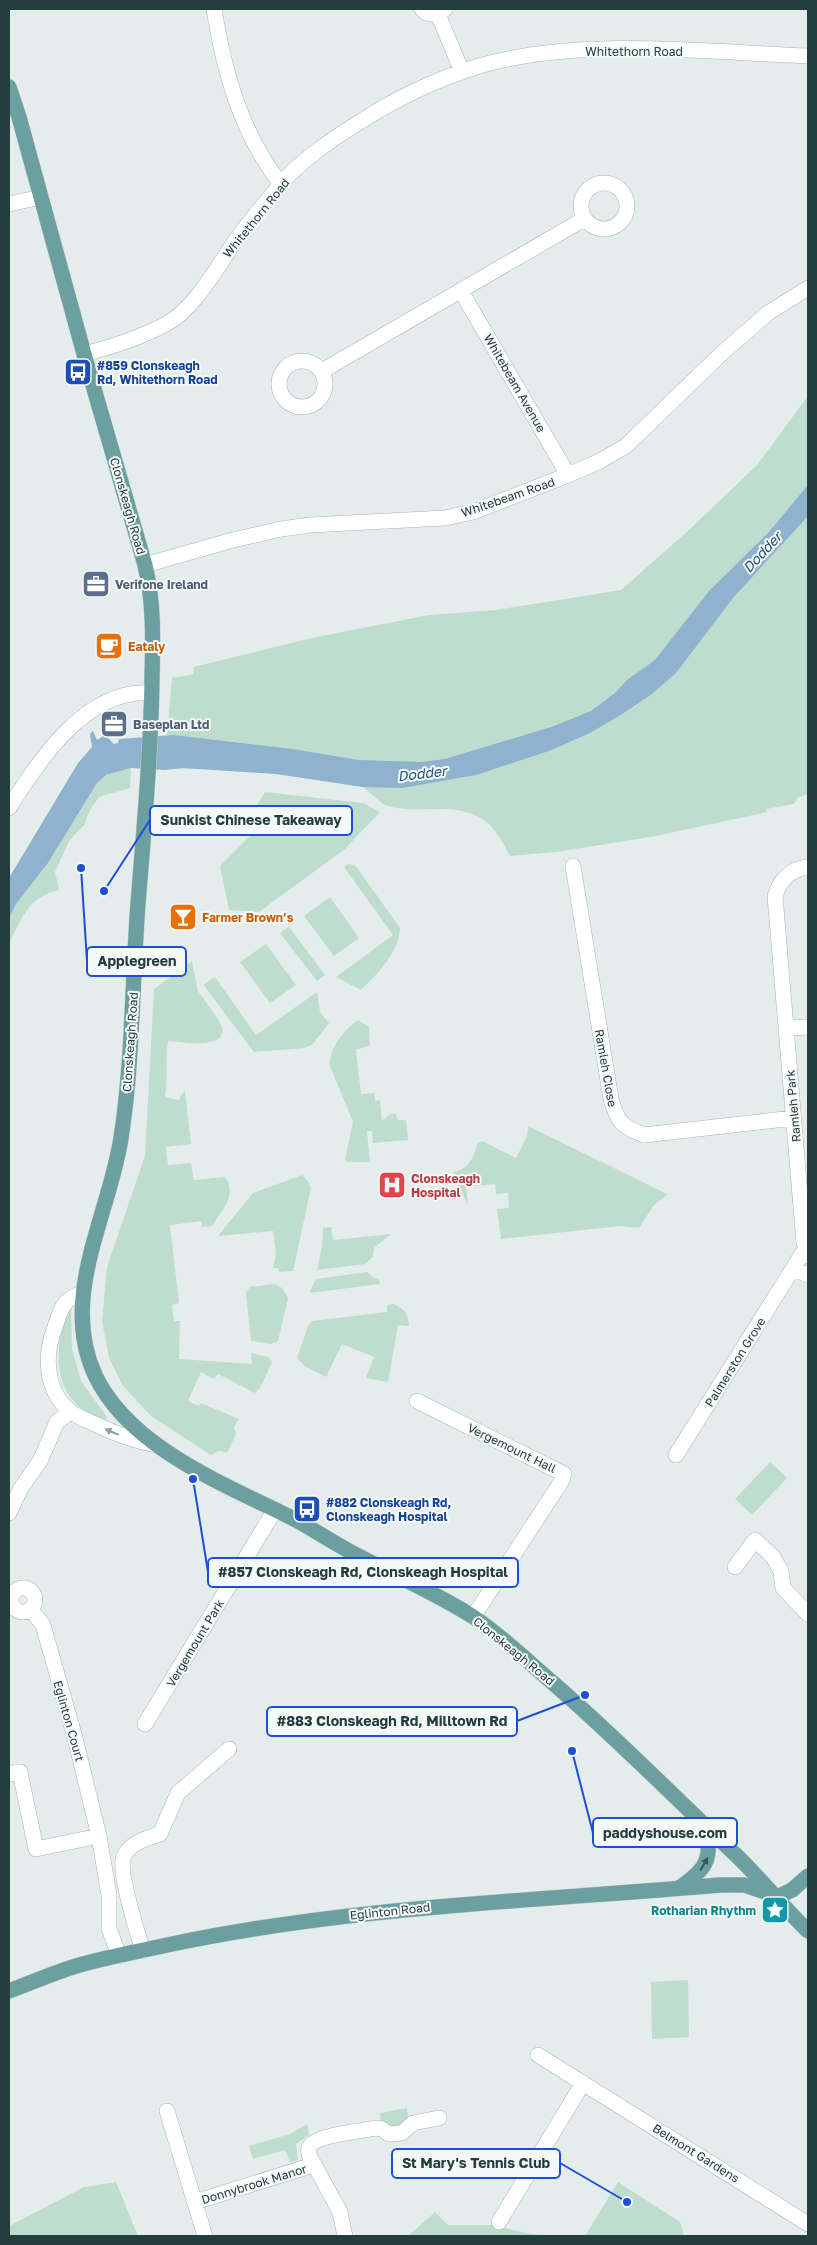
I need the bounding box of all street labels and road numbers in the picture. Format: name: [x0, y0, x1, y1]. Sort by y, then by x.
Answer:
street label: Whitethorn Road: [585, 44, 683, 59]
street label: Whitethorn Road: [219, 175, 293, 261]
street label: Whitebeam Avenue: [481, 331, 549, 435]
street label: Clonskeagh Road: [107, 456, 149, 556]
street label: Whitebeam Road: [459, 474, 557, 520]
street label: Clonskeagh Road: [119, 991, 141, 1093]
street label: Ramleh Close: [592, 1028, 620, 1108]
street label: Ramleh Park: [782, 1069, 804, 1143]
street label: Palmerston Grove: [701, 1314, 769, 1410]
street label: Vergemount Hall: [465, 1420, 559, 1476]
street label: Vergemount Park: [163, 1596, 227, 1689]
street label: Clonskeagh Road: [470, 1614, 558, 1688]
street label: Eglinton Court: [50, 1679, 88, 1763]
street label: Eglinton Road: [349, 1899, 431, 1923]
street label: Belmont Gardens: [650, 2120, 742, 2186]
street label: Donnybrook Manor: [200, 2161, 309, 2207]

